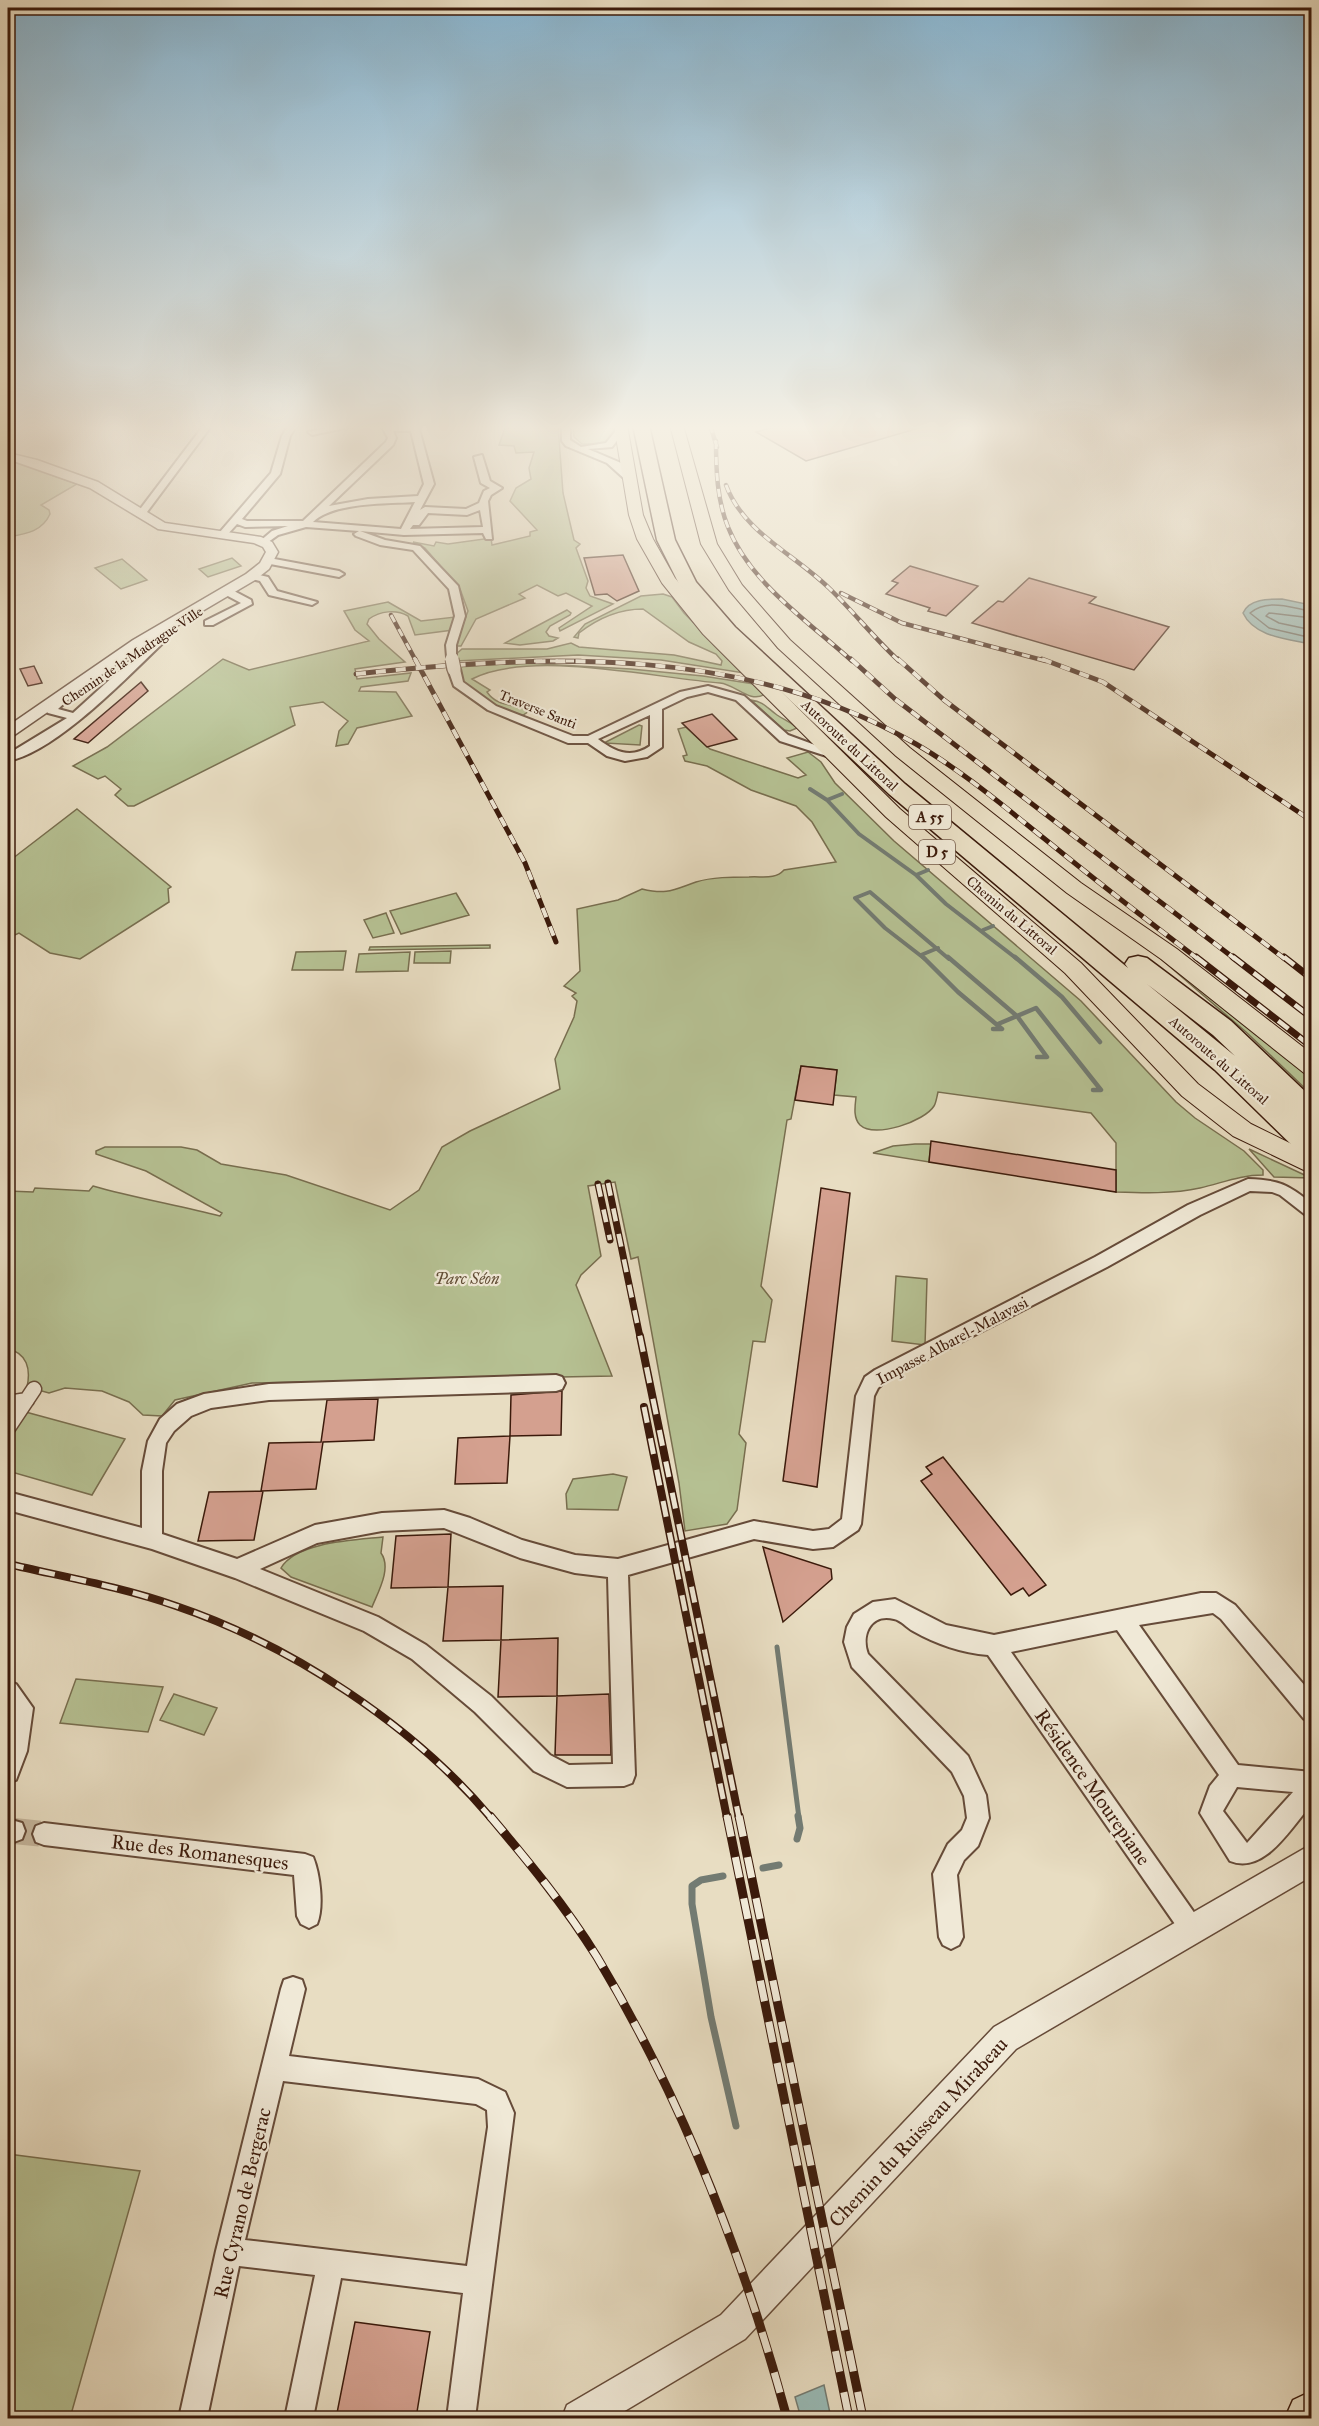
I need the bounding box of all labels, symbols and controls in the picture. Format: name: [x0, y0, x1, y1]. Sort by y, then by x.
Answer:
street label: Chemin de la Madrague Ville: [59, 603, 206, 710]
street label: Traverse Santi: [497, 686, 579, 733]
street label: Autoroute du Littoral: [797, 695, 902, 795]
road number: A 55: [909, 805, 951, 829]
road number: D 5: [919, 840, 955, 864]
street label: Chemin du Littoral: [963, 873, 1061, 958]
street label: Autoroute du Littoral: [1165, 1012, 1272, 1108]
park label: Parc Séon: [435, 1269, 500, 1288]
street label: Impasse Albarel-Malavasi: [873, 1292, 1032, 1388]
street label: Résidence Mourepiane: [1030, 1704, 1156, 1870]
street label: Rue des Romanesques: [110, 1829, 290, 1876]
street label: Chemin du Ruisseau Mirabeau: [824, 2032, 1013, 2232]
street label: Rue Cyrano de Bergerac: [208, 2105, 277, 2301]

